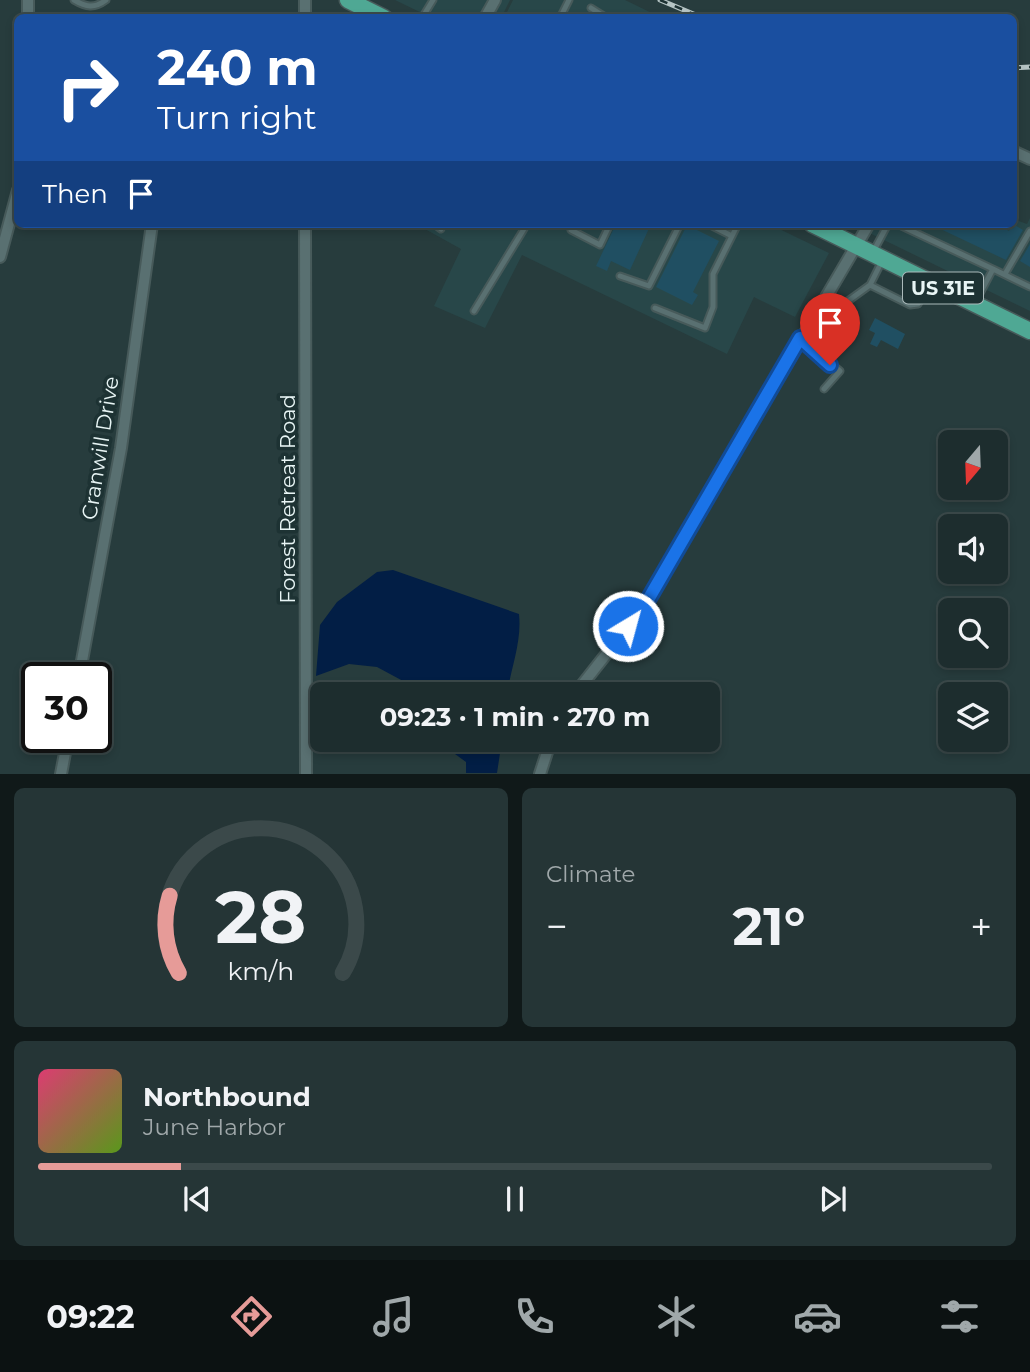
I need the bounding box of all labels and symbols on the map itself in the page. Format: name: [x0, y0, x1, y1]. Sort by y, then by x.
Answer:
road number: US 31E: [903, 272, 983, 304]
pin: [800, 293, 860, 365]
street label: Cranwill Drive: [76, 375, 124, 521]
street label: Forest Retreat Road: [275, 394, 300, 604]
north arrow: [938, 430, 1008, 500]
position arrow: [591, 589, 665, 663]
speed limit sign: 30: [21, 662, 112, 753]

